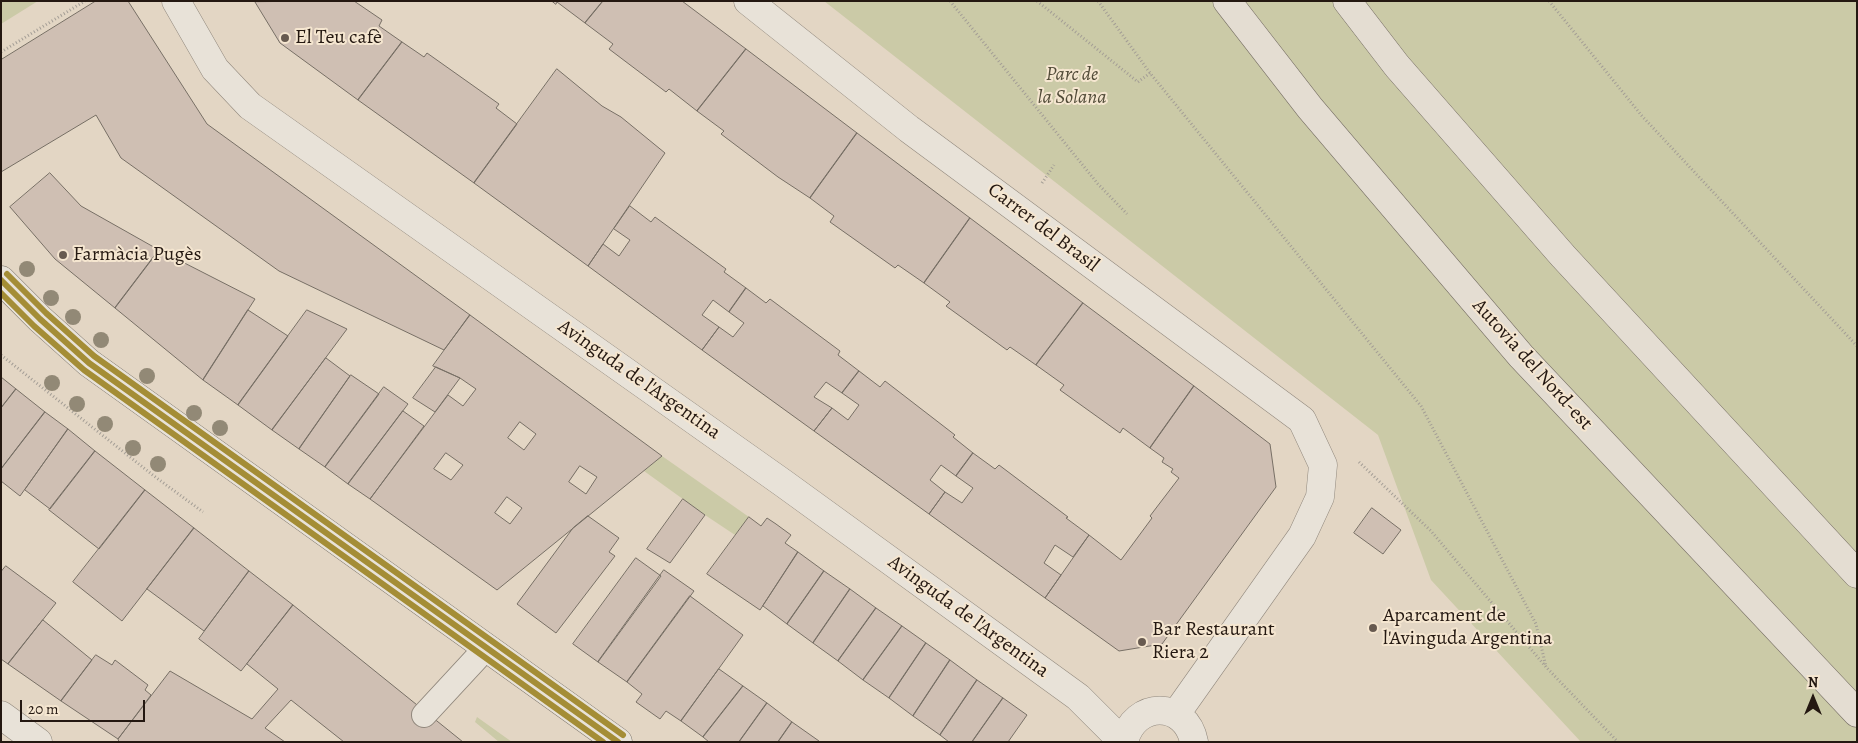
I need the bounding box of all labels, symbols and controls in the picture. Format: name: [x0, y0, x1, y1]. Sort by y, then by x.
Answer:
place label: El Teu cafè: [295, 26, 382, 50]
marker: El Teu cafè: [279, 32, 291, 44]
park label: Parc de la Solana: [1038, 63, 1106, 110]
street label: Carrer del Brasil: [983, 178, 1103, 278]
place label: Farmàcia Pugès: [73, 243, 202, 267]
marker: Farmàcia Pugès: [57, 249, 69, 261]
street label: Autovia del Nord-est: [1467, 295, 1597, 435]
street label: Avinguda de l'Argentina: [553, 315, 725, 445]
street label: Avinguda de l'Argentina: [883, 551, 1053, 683]
place label: Aparcament de l'Avinguda Argentina: [1383, 604, 1552, 651]
place label: Bar Restaurant Riera 2: [1152, 618, 1275, 665]
marker: Aparcament de l'Avinguda Argentina: [1367, 622, 1379, 634]
marker: Bar Restaurant Riera 2: [1136, 636, 1148, 648]
north arrow: [1788, 673, 1838, 723]
text: N: [1808, 673, 1818, 692]
scale bar: [22, 690, 148, 722]
text: 20 m: [28, 699, 59, 719]

